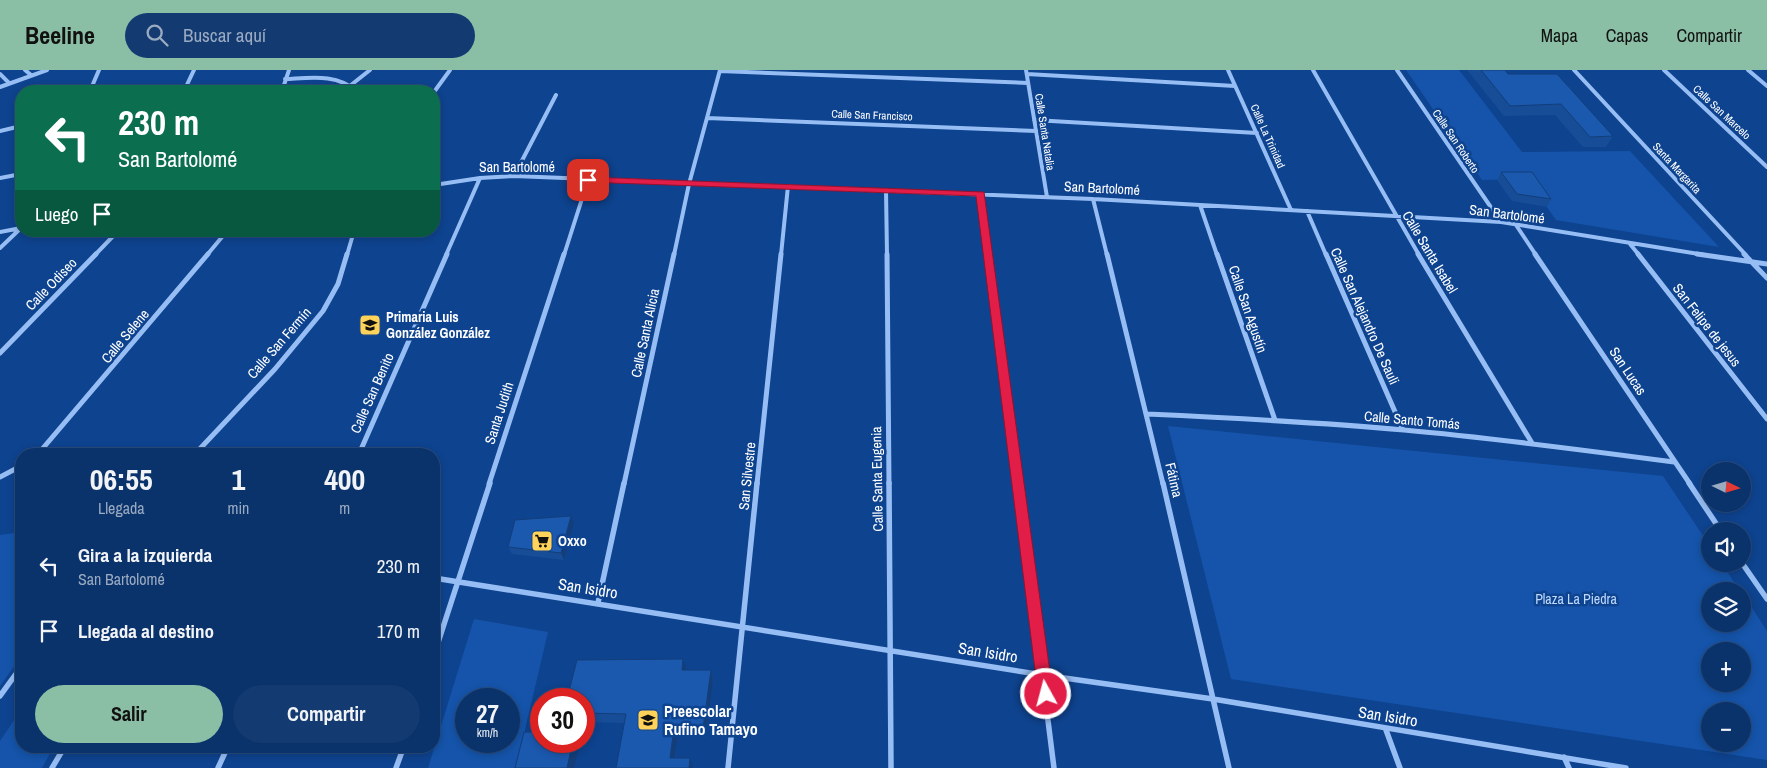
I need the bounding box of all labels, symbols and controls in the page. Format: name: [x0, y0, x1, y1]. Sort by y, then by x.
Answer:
search box: [125, 13, 475, 58]
text: Beeline: [25, 19, 95, 51]
icon: search: [143, 21, 171, 49]
text: Buscar aquí: [183, 22, 266, 48]
text: Mapa: [1541, 23, 1578, 48]
text: Capas: [1606, 23, 1648, 48]
text: Compartir: [1676, 23, 1742, 48]
street label: Calle San Marcelo: [1690, 82, 1754, 142]
street label: Calle Santa Natalia: [1032, 93, 1058, 171]
text: 230 m: [118, 99, 199, 146]
street label: Calle La Trinidad: [1248, 102, 1288, 170]
icon: left: [35, 105, 100, 170]
street label: Calle San Francisco: [831, 107, 913, 123]
street label: Calle San Roberto: [1430, 107, 1482, 175]
street label: Santa Margarita: [1650, 140, 1704, 196]
text: San Bartolomé: [118, 144, 237, 174]
street label: San Bartolomé: [479, 158, 555, 176]
pin: [567, 159, 609, 201]
icon: arrive: [574, 166, 602, 194]
street label: San Bartolomé: [1064, 177, 1140, 199]
icon: arrive: [88, 200, 116, 228]
street label: San Bartolomé: [1468, 200, 1546, 228]
text: Luego: [35, 201, 78, 227]
street label: Calle Santa Isabel: [1398, 207, 1462, 297]
street label: Calle San Alejandro De Sauli: [1327, 245, 1403, 387]
street label: Calle Odiseo: [21, 254, 81, 314]
street label: Calle San Agustín: [1225, 263, 1271, 355]
street label: San Felipe de jesus: [1669, 280, 1745, 371]
street label: Calle Santa Alicia: [627, 286, 663, 379]
street label: Calle San Fermín: [243, 304, 315, 382]
street label: Calle Selene: [97, 305, 153, 367]
place label: Primaria Luis González González: [386, 308, 490, 342]
school or university icon: Primaria Luis González González: [358, 313, 382, 337]
street label: San Lucas: [1605, 343, 1651, 399]
street label: Calle San Benito: [346, 350, 398, 436]
street label: Santa Judith: [480, 380, 518, 446]
street label: Calle Santo Tomás: [1363, 407, 1461, 433]
street label: Calle Santa Eugenia: [867, 426, 887, 532]
street label: San Silvestre: [734, 441, 760, 511]
text: 06:55: [90, 459, 153, 499]
text: 1: [232, 459, 245, 499]
text: 400: [324, 459, 365, 499]
street label: Fátima: [1161, 461, 1187, 500]
north arrow: [1701, 462, 1751, 512]
map controls: [1701, 462, 1751, 752]
text: Llegada: [98, 497, 145, 519]
text: min: [227, 497, 249, 519]
text: m: [339, 497, 350, 519]
button: sound: [1701, 522, 1751, 572]
supermarket icon: Oxxo: [530, 529, 554, 553]
place label: Oxxo: [558, 532, 587, 550]
text: Gira a la izquierda: [78, 542, 212, 568]
icon: left: [35, 552, 63, 580]
text: 230 m: [377, 553, 420, 579]
text: San Bartolomé: [78, 568, 165, 590]
street label: San Isidro: [557, 572, 619, 604]
button: layers: [1701, 582, 1751, 632]
park label: Plaza La Piedra: [1535, 590, 1617, 608]
icon: arrive: [35, 617, 63, 645]
text: Llegada al destino: [78, 618, 214, 644]
text: 170 m: [377, 618, 420, 644]
street label: San Isidro: [957, 636, 1019, 668]
button: +: [1701, 642, 1751, 692]
position arrow: [1019, 667, 1071, 719]
button: Salir: [35, 685, 223, 743]
button: Compartir: [233, 685, 420, 743]
speed limit sign: 30: [530, 688, 595, 753]
text: 27: [476, 697, 499, 731]
place label: Preescolar Rufino Tamayo: [664, 700, 758, 740]
street label: San Isidro: [1357, 700, 1419, 732]
button: −: [1701, 702, 1751, 752]
school or university icon: Preescolar Rufino Tamayo: [636, 708, 660, 732]
text: km/h: [477, 725, 498, 741]

